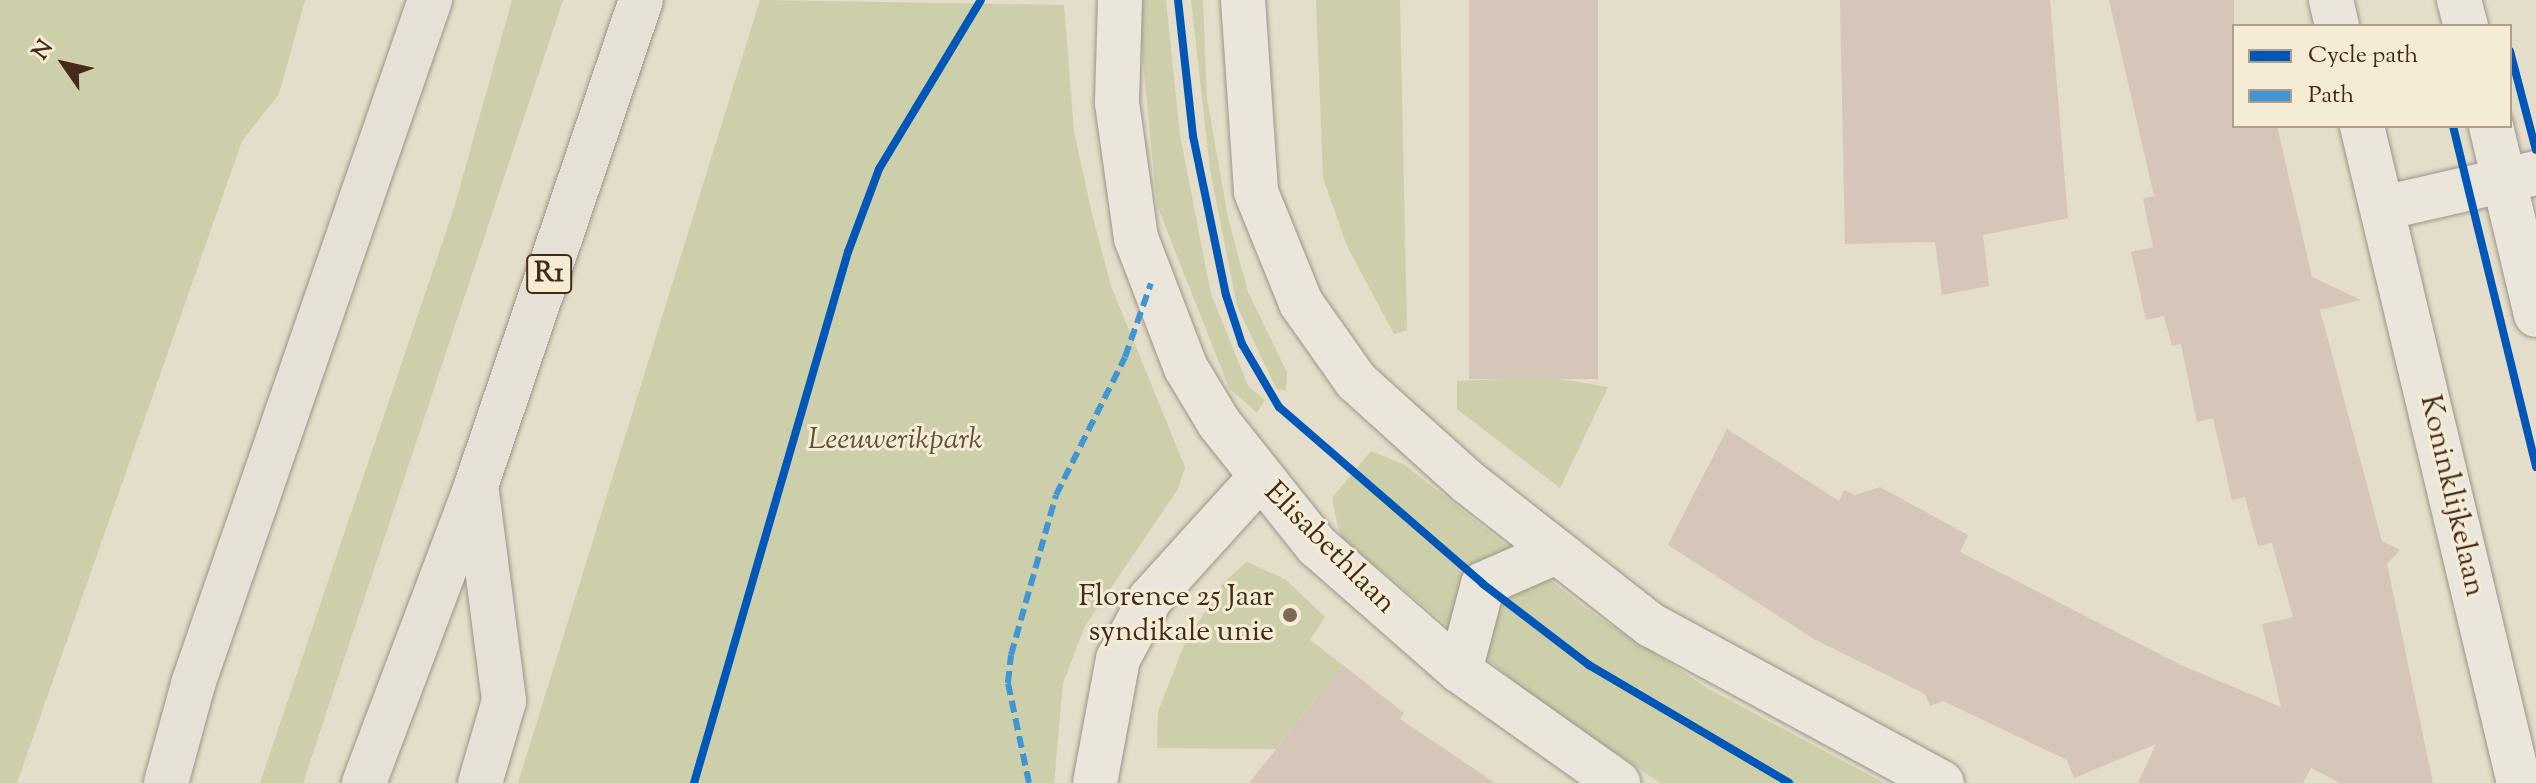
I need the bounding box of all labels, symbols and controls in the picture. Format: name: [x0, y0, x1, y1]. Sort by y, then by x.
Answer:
north arrow: [24, 24, 104, 104]
legend: [2232, 24, 2512, 128]
text: N: [26, 34, 62, 67]
text: Cycle path: [2308, 39, 2418, 73]
text: Path: [2308, 79, 2354, 113]
road number: R1: [525, 250, 573, 298]
street label: Koninklijkelaan: [2410, 392, 2492, 600]
park label: Leeuwerikpark: [808, 423, 982, 459]
street label: Elisabethlaan: [1255, 475, 1403, 623]
place label: Florence 25 Jaar syndikale unie: [1078, 580, 1274, 650]
marker: Florence 25 Jaar syndikale unie: [1281, 606, 1299, 624]

